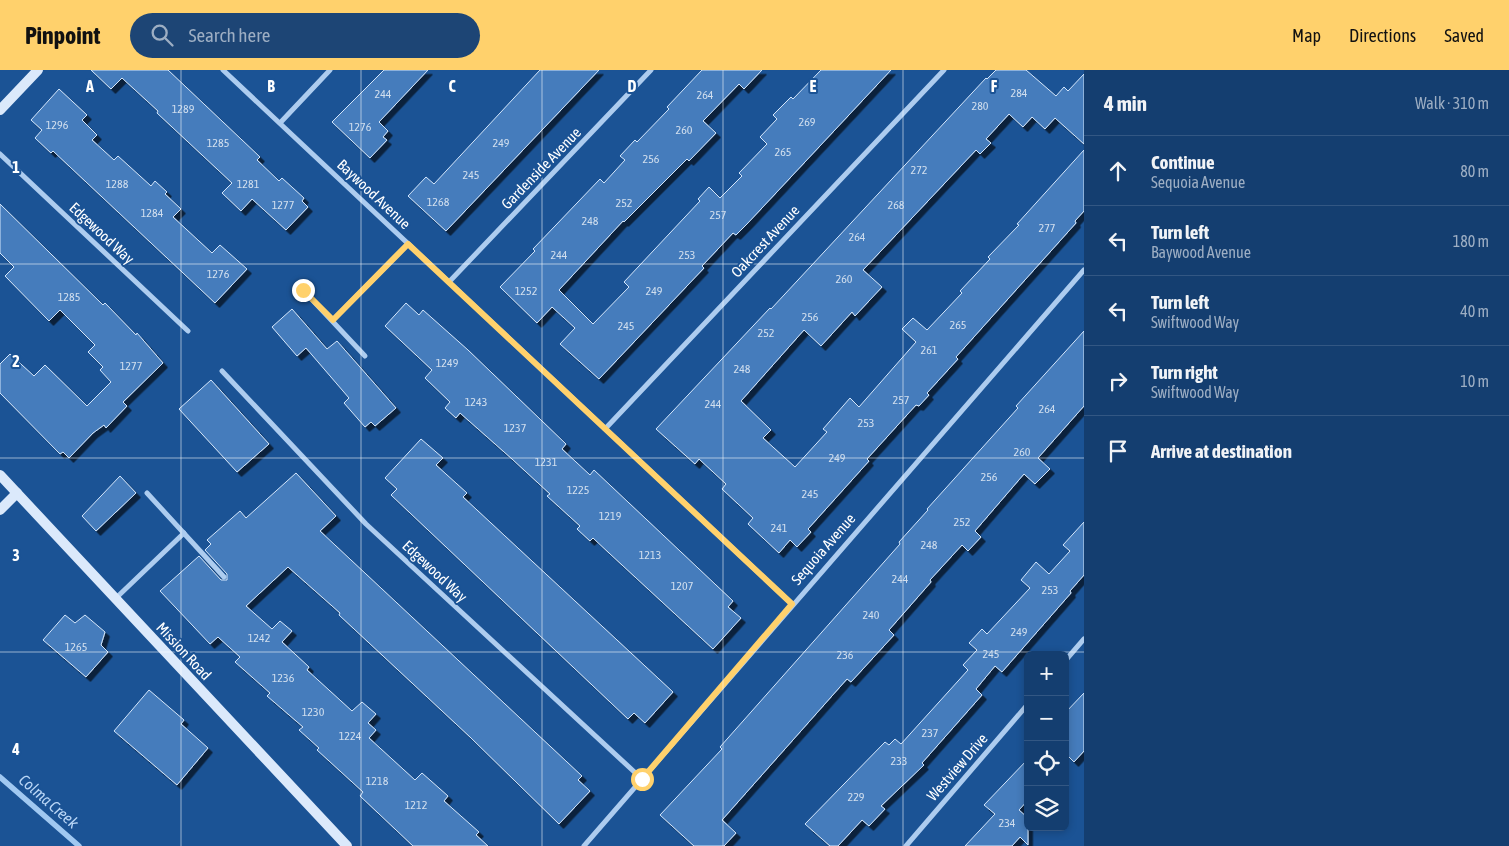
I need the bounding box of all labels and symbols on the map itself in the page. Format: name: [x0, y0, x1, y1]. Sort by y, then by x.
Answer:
text: A: [85, 77, 94, 95]
text: B: [267, 77, 275, 95]
text: C: [448, 77, 456, 95]
text: D: [628, 77, 637, 95]
text: E: [810, 77, 817, 95]
text: F: [991, 77, 998, 95]
house number: 284: [1011, 86, 1028, 100]
house number: 244: [375, 87, 392, 101]
house number: 264: [697, 88, 714, 102]
house number: 280: [972, 99, 989, 113]
house number: 1289: [172, 102, 195, 116]
house number: 269: [799, 115, 816, 129]
house number: 1296: [46, 118, 69, 132]
house number: 1276: [349, 120, 372, 134]
house number: 260: [676, 123, 693, 137]
street label: Gardenside Avenue: [498, 124, 584, 212]
house number: 1285: [207, 136, 229, 150]
house number: 249: [493, 136, 510, 150]
house number: 265: [775, 145, 791, 159]
house number: 256: [643, 152, 660, 166]
street label: Baywood Avenue: [334, 156, 414, 232]
text: 1: [12, 158, 20, 176]
house number: 272: [911, 163, 927, 177]
house number: 245: [463, 168, 479, 182]
house number: 1288: [106, 177, 129, 191]
house number: 1281: [237, 177, 260, 191]
house number: 1268: [427, 195, 450, 209]
house number: 252: [616, 196, 632, 210]
house number: 1277: [272, 198, 295, 212]
house number: 268: [888, 198, 905, 212]
street label: Edgewood Way: [66, 199, 138, 267]
street label: Oakcrest Avenue: [727, 201, 803, 280]
house number: 1284: [141, 206, 164, 220]
house number: 257: [710, 208, 727, 222]
house number: 248: [582, 214, 599, 228]
house number: 277: [1039, 221, 1056, 235]
house number: 264: [849, 230, 866, 244]
house number: 244: [551, 248, 568, 262]
house number: 253: [679, 248, 695, 262]
house number: 1276: [207, 267, 230, 281]
house number: 260: [836, 272, 853, 286]
route end: [292, 279, 315, 302]
house number: 1252: [515, 284, 537, 298]
house number: 249: [646, 284, 663, 298]
house number: 1285: [58, 290, 80, 304]
house number: 256: [802, 310, 819, 324]
house number: 265: [950, 318, 966, 332]
house number: 245: [618, 319, 634, 333]
house number: 252: [758, 326, 774, 340]
house number: 261: [921, 343, 938, 357]
text: 2: [12, 352, 20, 370]
house number: 1249: [436, 356, 459, 370]
house number: 1277: [120, 359, 143, 373]
house number: 248: [734, 362, 751, 376]
house number: 257: [893, 393, 910, 407]
house number: 1243: [465, 395, 487, 409]
house number: 244: [705, 397, 722, 411]
house number: 264: [1039, 402, 1056, 416]
house number: 253: [858, 416, 874, 430]
house number: 1237: [504, 421, 527, 435]
house number: 260: [1014, 445, 1031, 459]
house number: 249: [829, 451, 846, 465]
house number: 1231: [535, 455, 558, 469]
house number: 256: [981, 470, 998, 484]
house number: 1225: [567, 483, 589, 497]
house number: 245: [802, 487, 818, 501]
house number: 1219: [599, 509, 622, 523]
street label: Sequoia Avenue: [788, 510, 859, 588]
house number: 252: [954, 515, 970, 529]
house number: 241: [771, 521, 788, 535]
street label: Edgewood Way: [399, 537, 471, 605]
house number: 248: [921, 538, 938, 552]
text: 3: [12, 546, 20, 564]
house number: 1213: [639, 548, 661, 562]
house number: 244: [892, 572, 909, 586]
house number: 1207: [671, 579, 694, 593]
house number: 253: [1042, 583, 1058, 597]
house number: 240: [863, 608, 880, 622]
street label: Mission Road: [153, 619, 215, 683]
house number: 249: [1011, 625, 1028, 639]
house number: 1242: [248, 631, 270, 645]
house number: 1265: [65, 640, 87, 654]
house number: 245: [983, 647, 999, 661]
house number: 236: [837, 648, 854, 662]
house number: 1236: [272, 671, 295, 685]
house number: 1230: [302, 705, 325, 719]
house number: 237: [922, 726, 939, 740]
house number: 1224: [339, 729, 362, 743]
street label: Westview Drive: [923, 730, 991, 804]
text: 4: [11, 740, 20, 758]
house number: 233: [891, 754, 907, 768]
route start: [631, 768, 654, 791]
water label: Colma Creek: [16, 770, 83, 832]
house number: 1218: [366, 774, 389, 788]
house number: 229: [848, 790, 865, 804]
house number: 1212: [405, 798, 427, 812]
house number: 234: [999, 816, 1016, 830]

